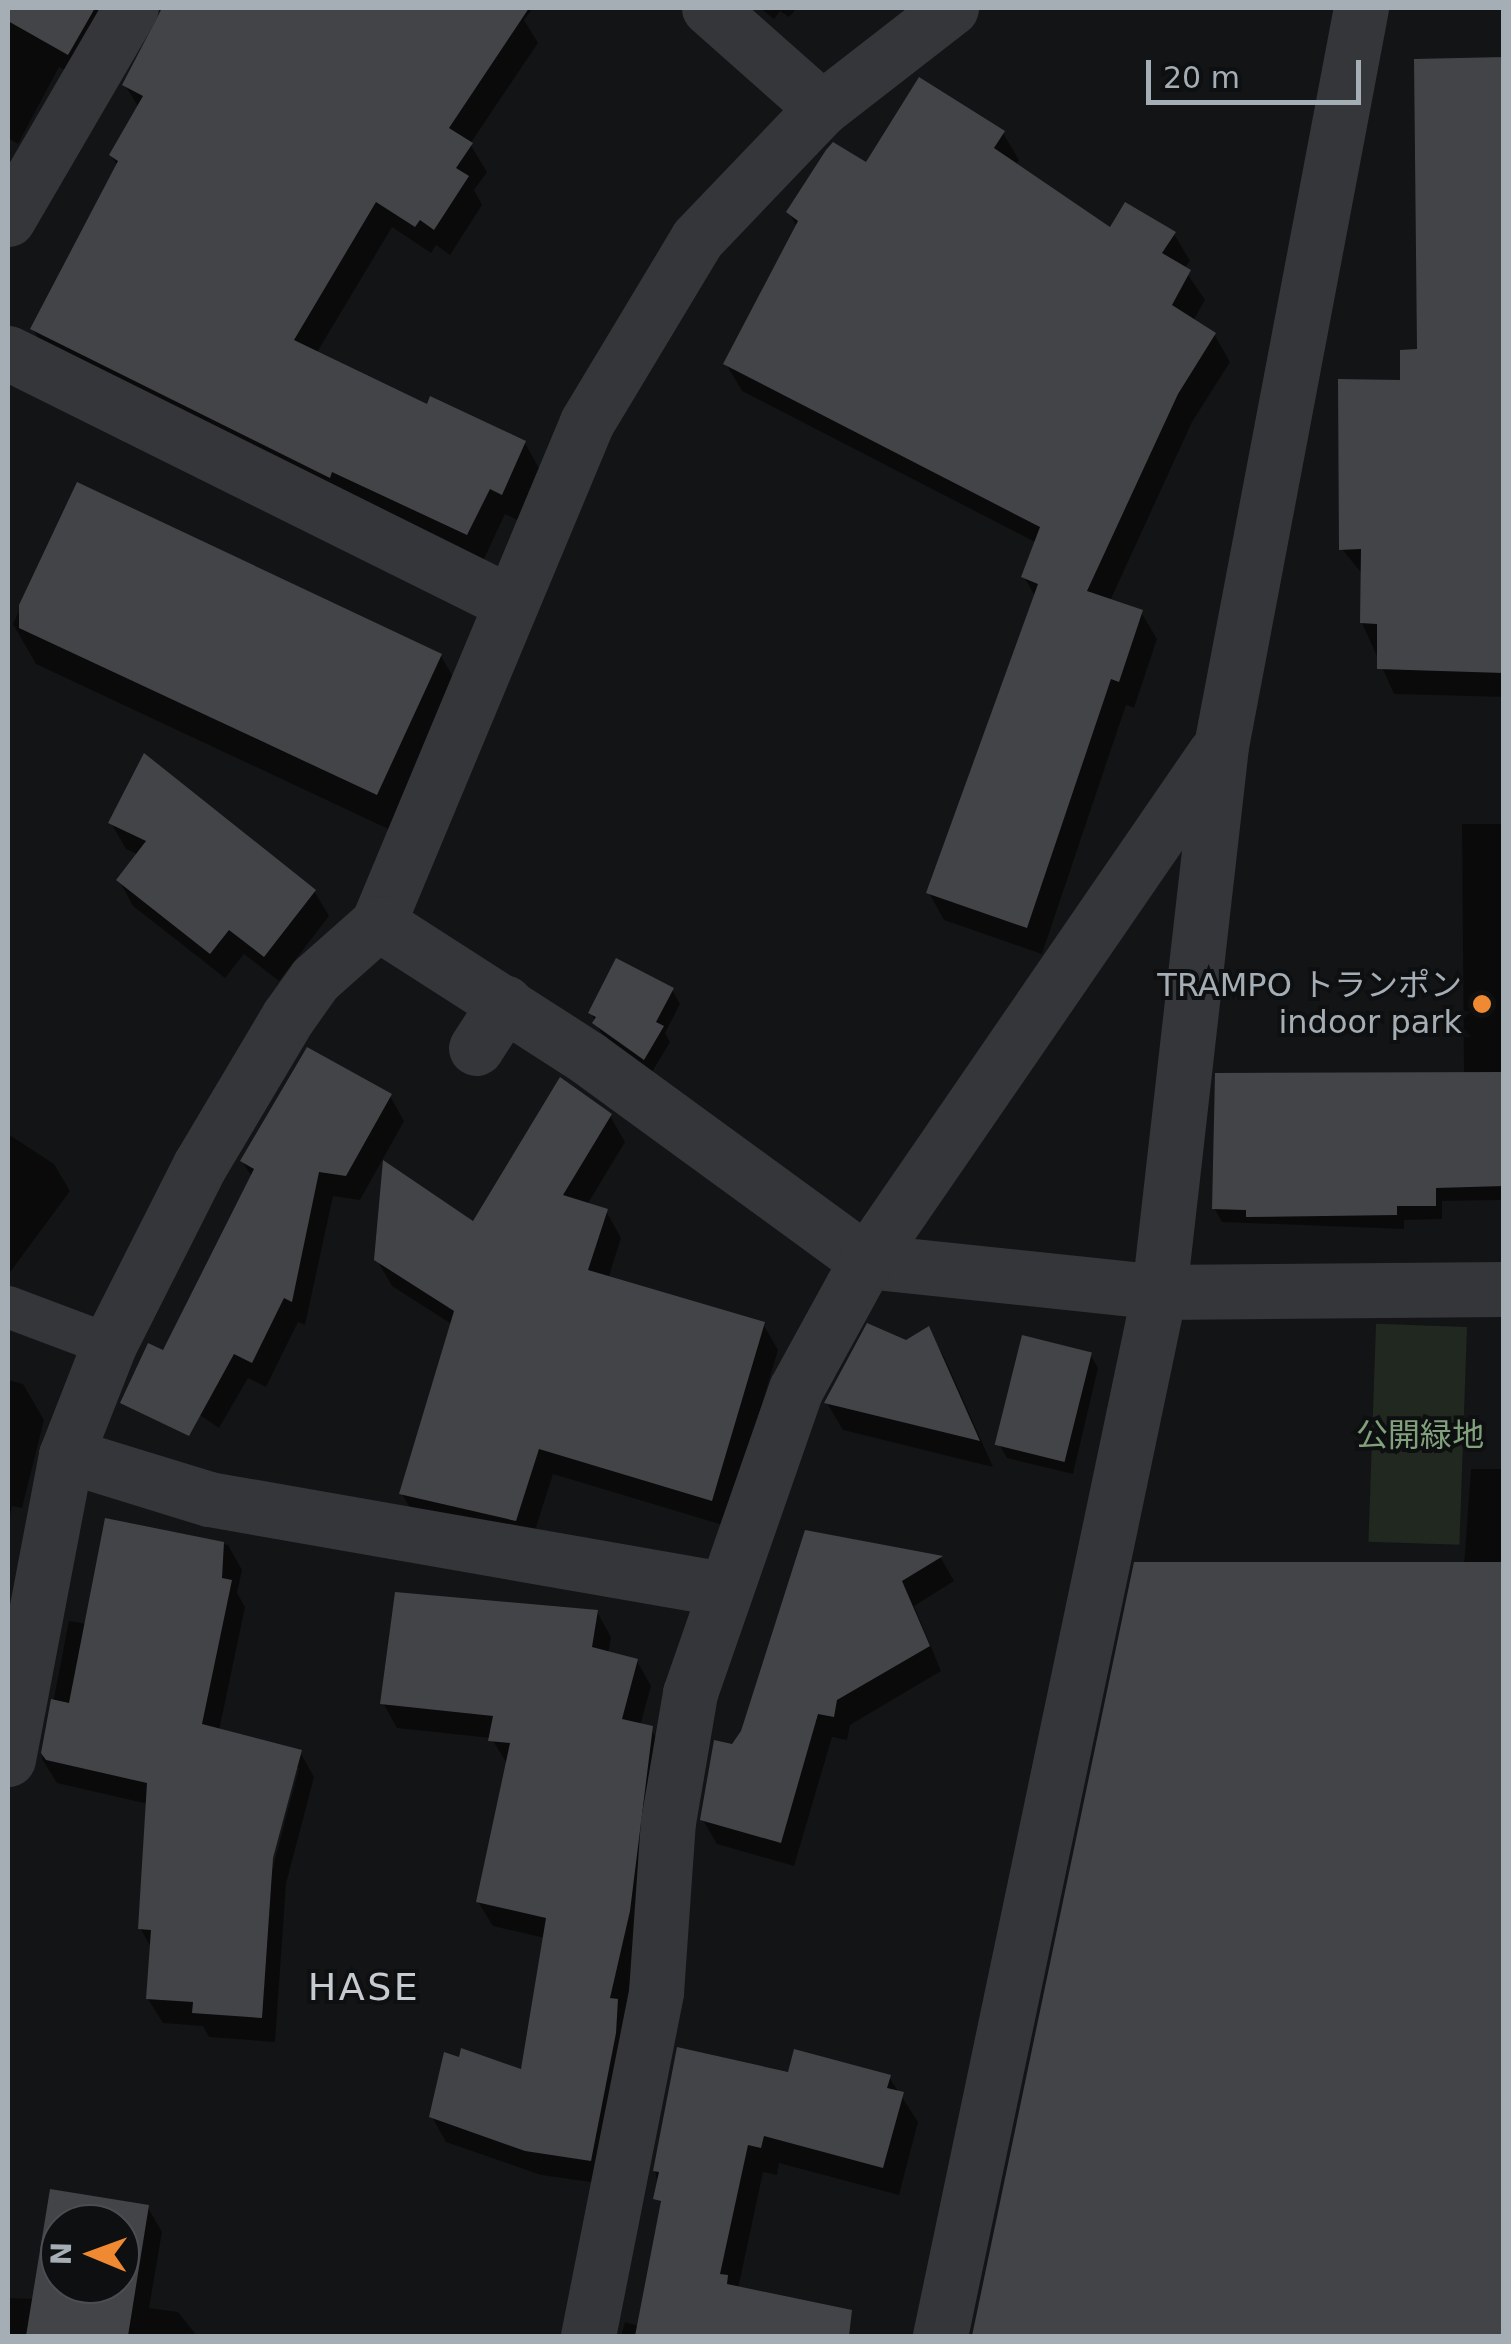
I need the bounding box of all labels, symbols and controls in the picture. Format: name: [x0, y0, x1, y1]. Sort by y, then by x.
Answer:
scale bar: [1151, 40, 1366, 102]
text: 20 m: [1163, 60, 1240, 95]
place label: TRAMPO トランポン indoor park: [1157, 967, 1462, 1042]
marker: TRAMPO トランポン indoor park: [1471, 993, 1493, 1015]
park label: 公開緑地: [1356, 1416, 1484, 1454]
district label: HASE: [308, 1965, 420, 2011]
north arrow: [40, 2204, 140, 2304]
text: N: [45, 2241, 78, 2266]

